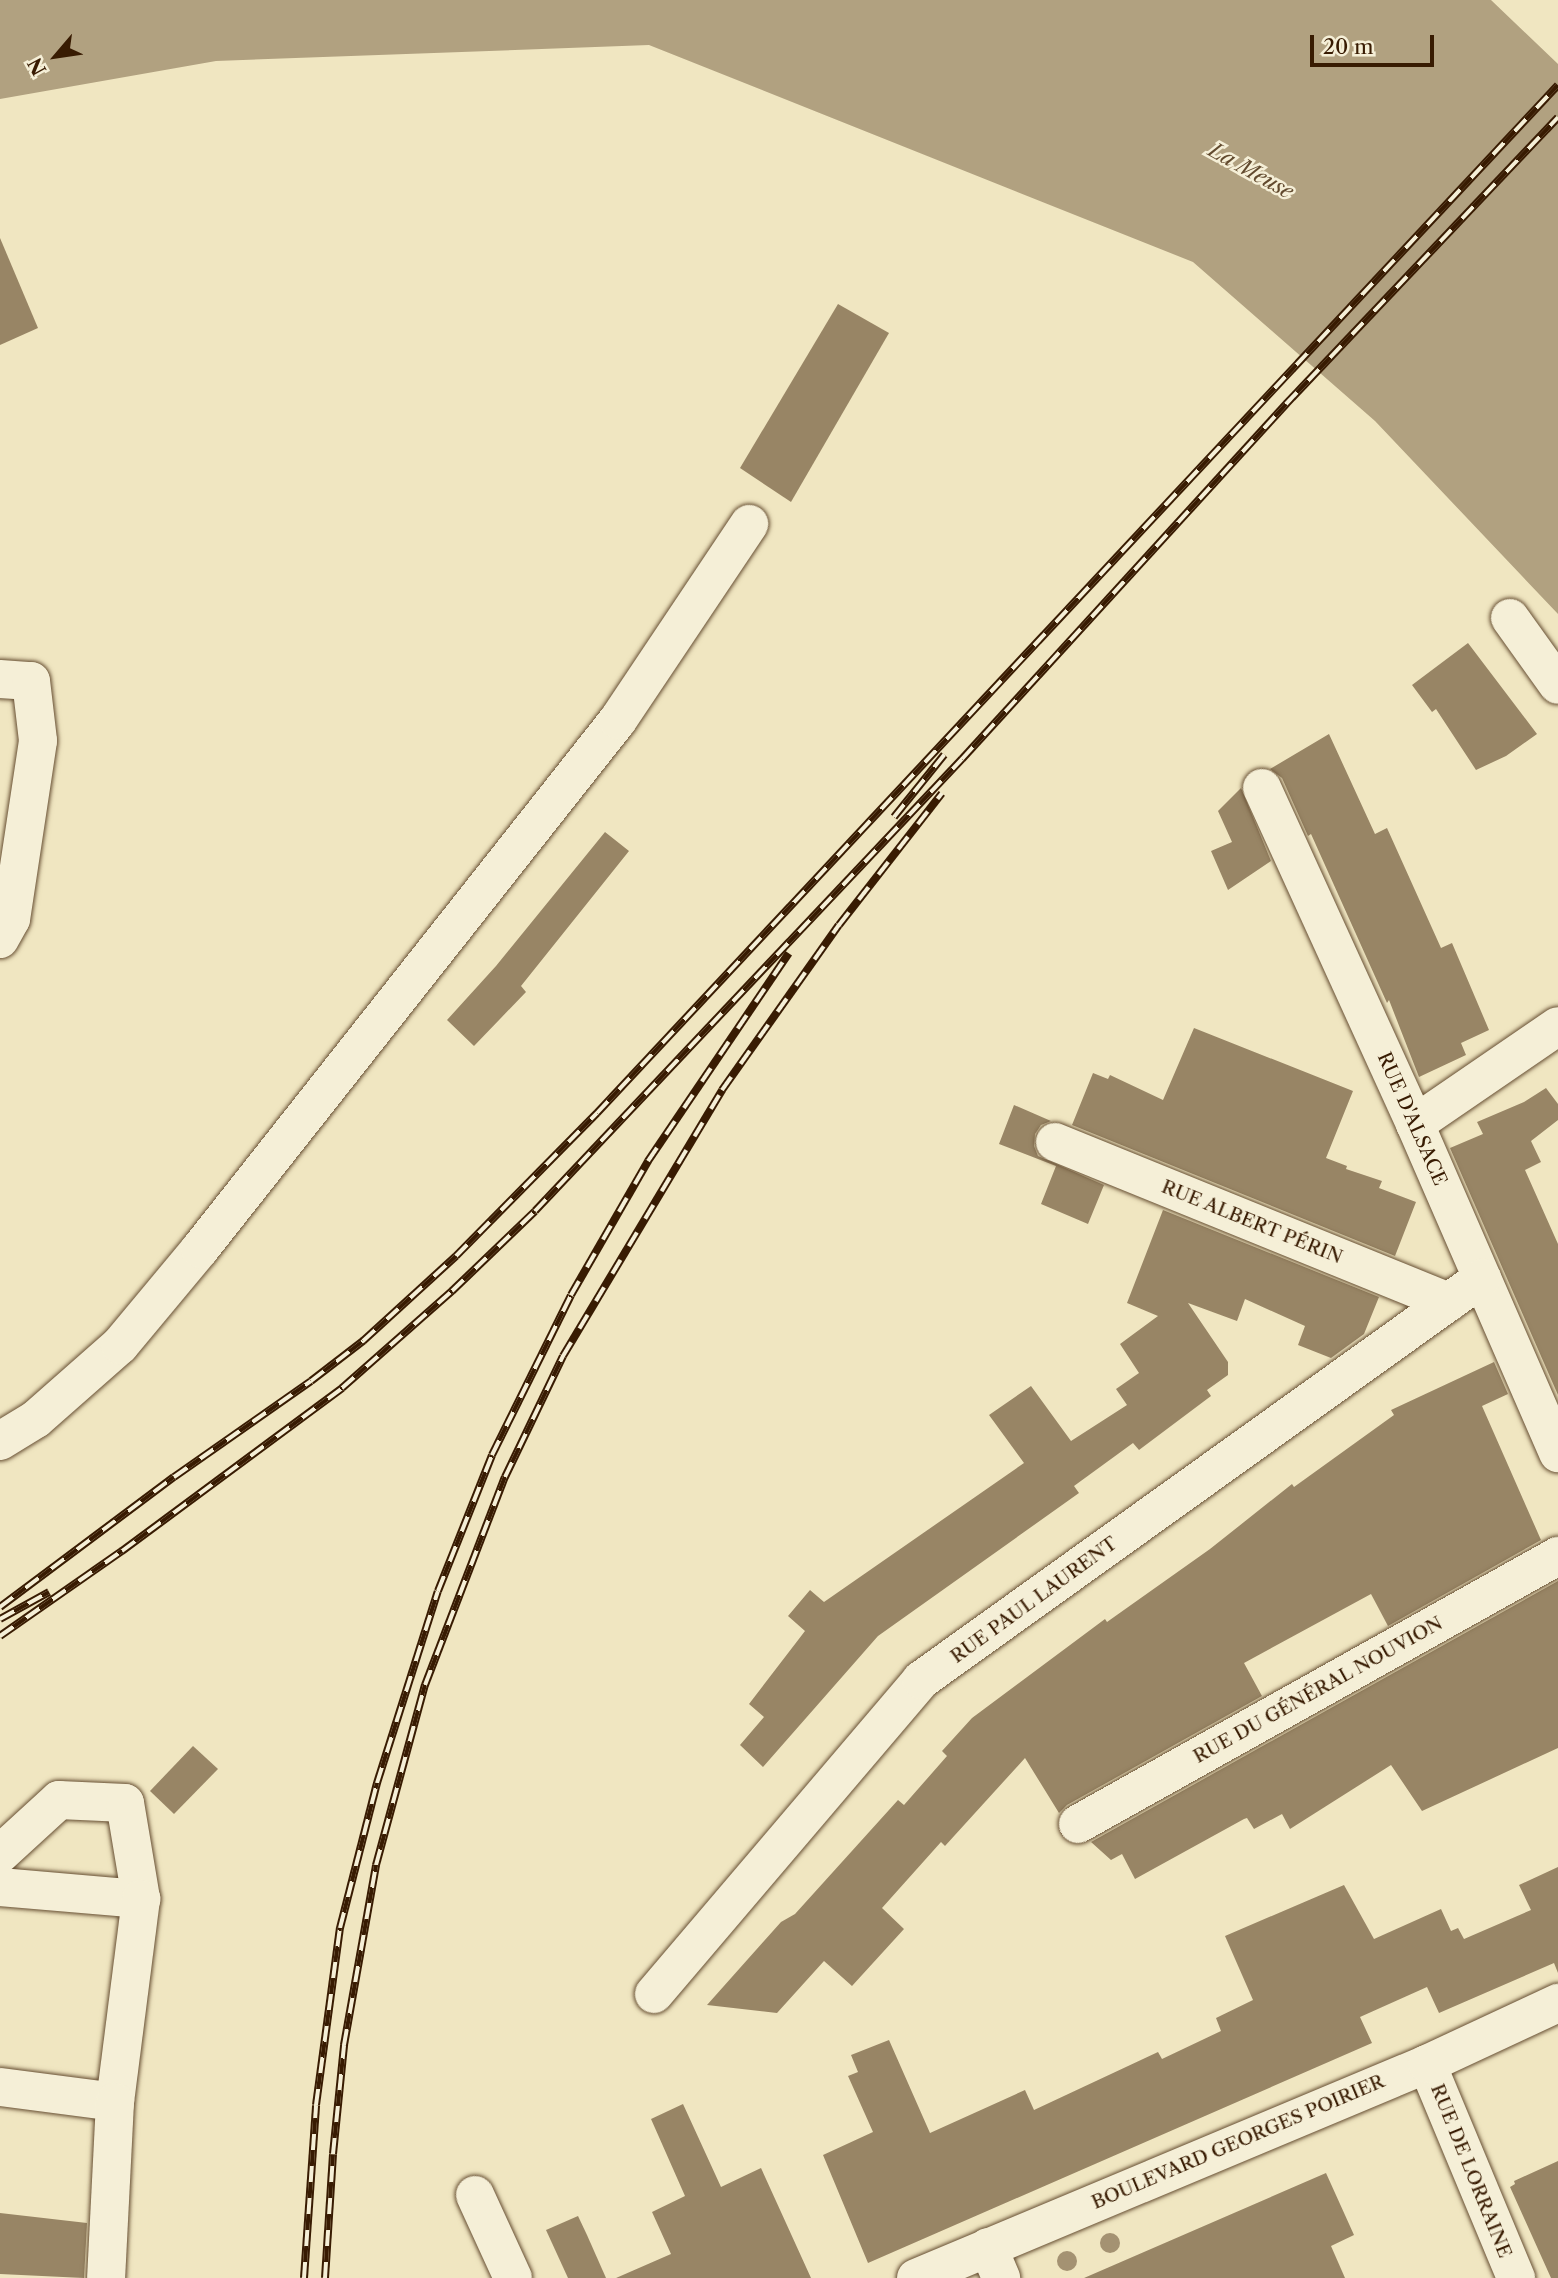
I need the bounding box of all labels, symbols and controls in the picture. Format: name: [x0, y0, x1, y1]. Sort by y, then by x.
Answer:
north arrow: [21, 21, 91, 91]
scale bar: [1313, 21, 1437, 65]
text: 20 m: [1323, 34, 1374, 59]
text: N: [23, 54, 51, 79]
water label: La Meuse: [1204, 138, 1298, 204]
street label: RUE D'ALSACE: [1372, 1049, 1452, 1189]
street label: RUE ALBERT PÉRIN: [1158, 1175, 1346, 1269]
street label: RUE PAUL LAURENT: [946, 1532, 1122, 1668]
street label: RUE DU GÉNÉRAL NOUVION: [1189, 1612, 1447, 1768]
street label: BOULEVARD GEORGES POIRIER: [1088, 2070, 1388, 2214]
street label: RUE DE LORRAINE: [1426, 2081, 1516, 2261]

